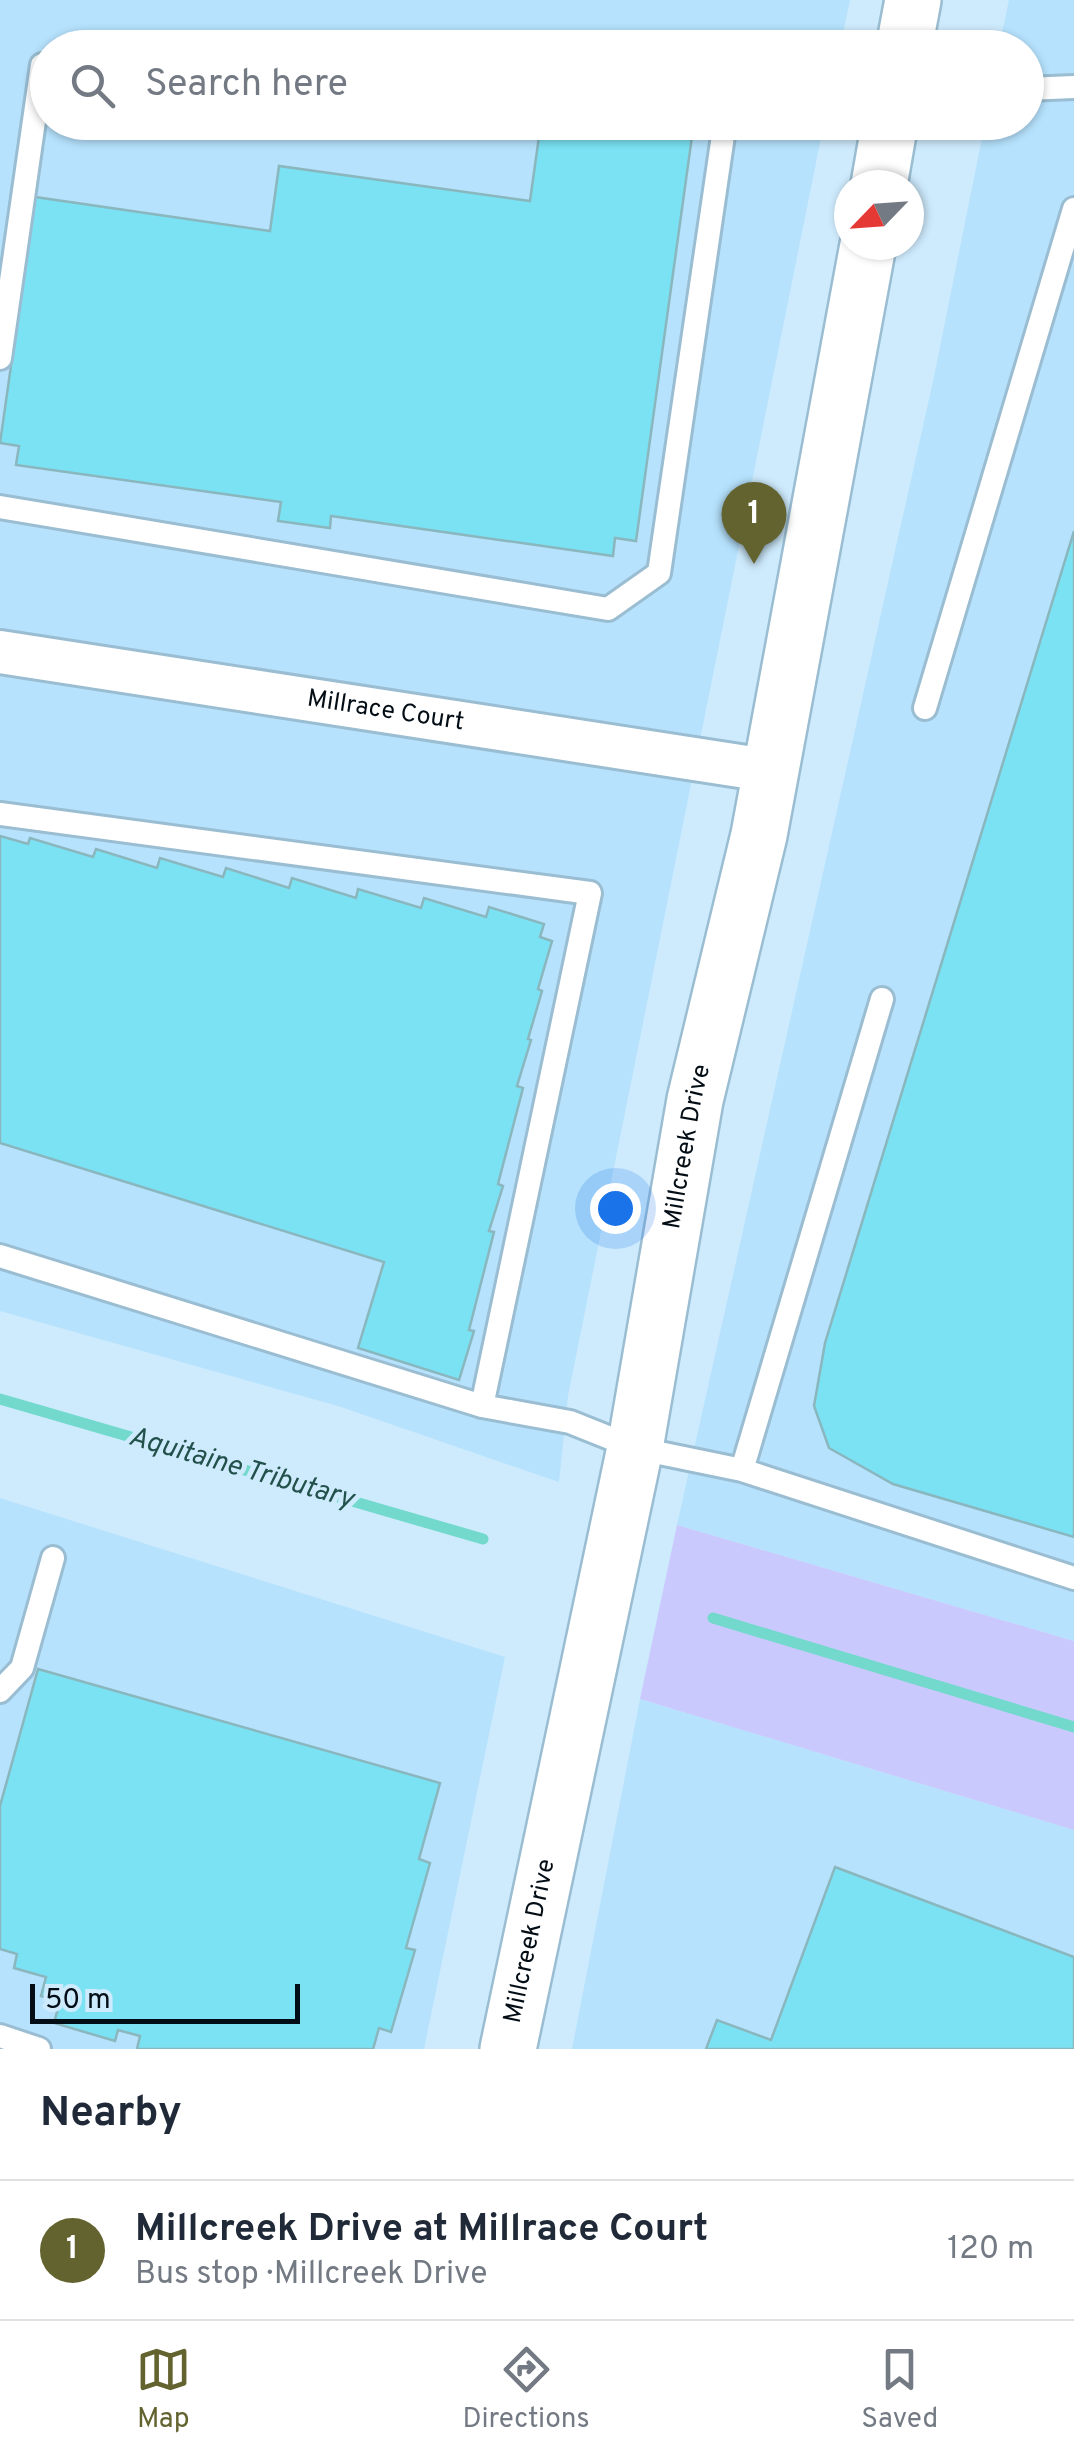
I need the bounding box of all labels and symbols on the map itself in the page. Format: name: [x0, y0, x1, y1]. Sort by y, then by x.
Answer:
north arrow: [834, 170, 924, 260]
pin: 1: [722, 482, 786, 564]
street label: Millrace Court: [305, 684, 466, 739]
street label: Millcreek Drive: [657, 1061, 719, 1232]
your location: [590, 1183, 641, 1234]
water label: Aquitaine Tributary: [124, 1420, 359, 1519]
street label: Millcreek Drive: [498, 1856, 564, 2026]
scale bar: [30, 1979, 300, 2024]

